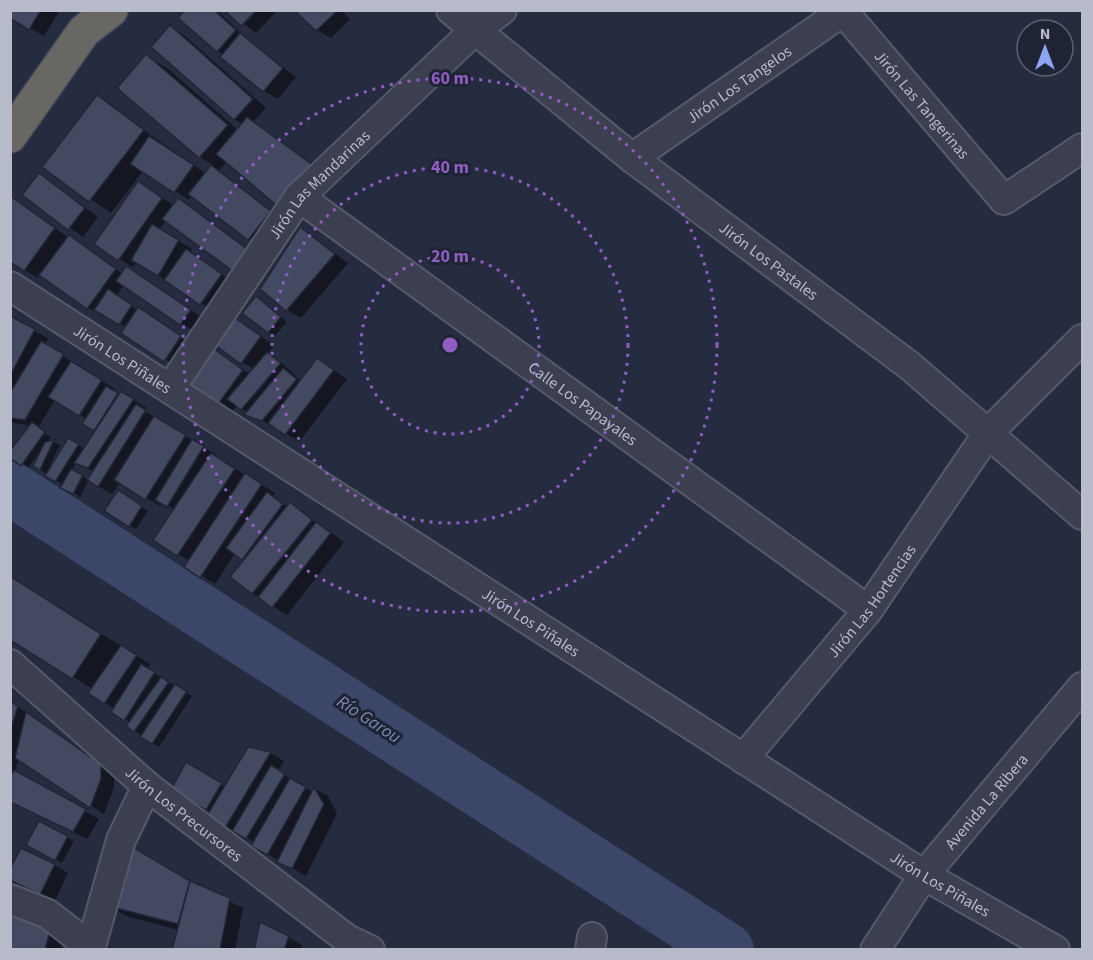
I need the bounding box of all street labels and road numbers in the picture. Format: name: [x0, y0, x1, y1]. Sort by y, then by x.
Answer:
street label: Jirón Los Tangelos: [682, 40, 796, 129]
street label: Jirón Las Tangerinas: [869, 46, 975, 164]
street label: Jirón Las Mandarinas: [264, 125, 375, 244]
street label: Jirón Los Pastales: [714, 217, 823, 306]
street label: Jirón Los Piñales: [69, 320, 176, 399]
street label: Calle Los Papayales: [523, 357, 642, 451]
street label: Jirón Las Hortencias: [823, 540, 922, 663]
street label: Jirón Los Piñales: [477, 583, 584, 663]
street label: Avenida La Ribera: [940, 749, 1033, 854]
street label: Jirón Los Precursores: [120, 762, 247, 867]
street label: Jirón Los Piñales: [886, 846, 994, 923]

